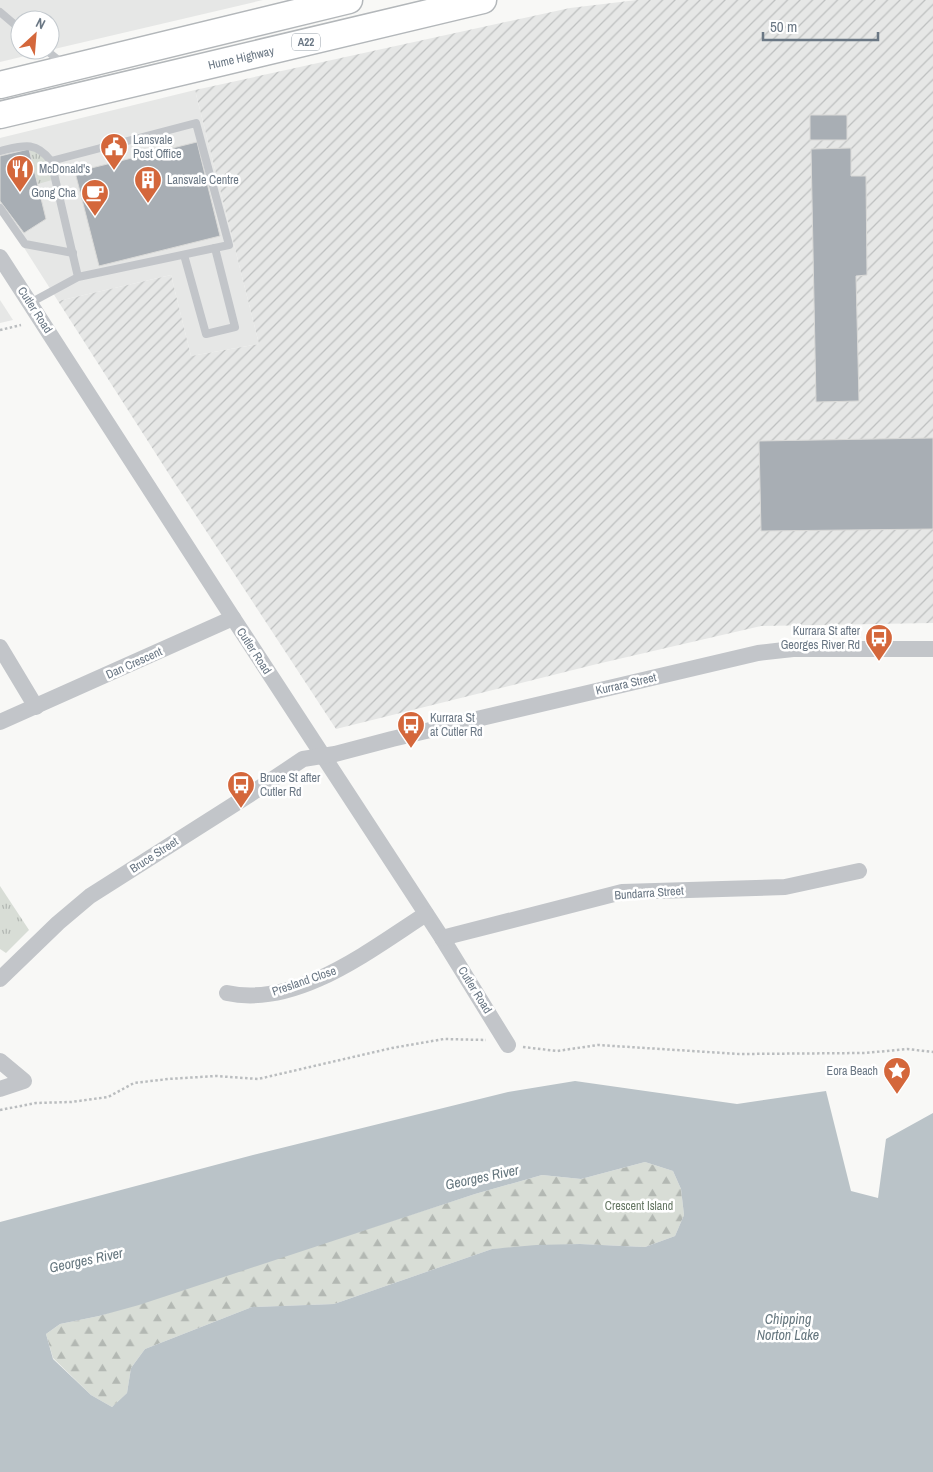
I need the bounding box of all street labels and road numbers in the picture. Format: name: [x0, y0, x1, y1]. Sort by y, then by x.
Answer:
road number: A22: [292, 34, 320, 51]
street label: Hume Highway: [206, 43, 276, 73]
street label: Cutler Road: [14, 284, 56, 336]
street label: Cutler Road: [233, 625, 275, 677]
street label: Dan Crescent: [103, 643, 165, 683]
street label: Kurrara Street: [594, 669, 658, 699]
street label: Bruce Street: [127, 833, 182, 877]
street label: Bundarra Street: [614, 883, 684, 903]
street label: Presland Close: [270, 963, 338, 999]
street label: Cutler Road: [454, 963, 496, 1017]

